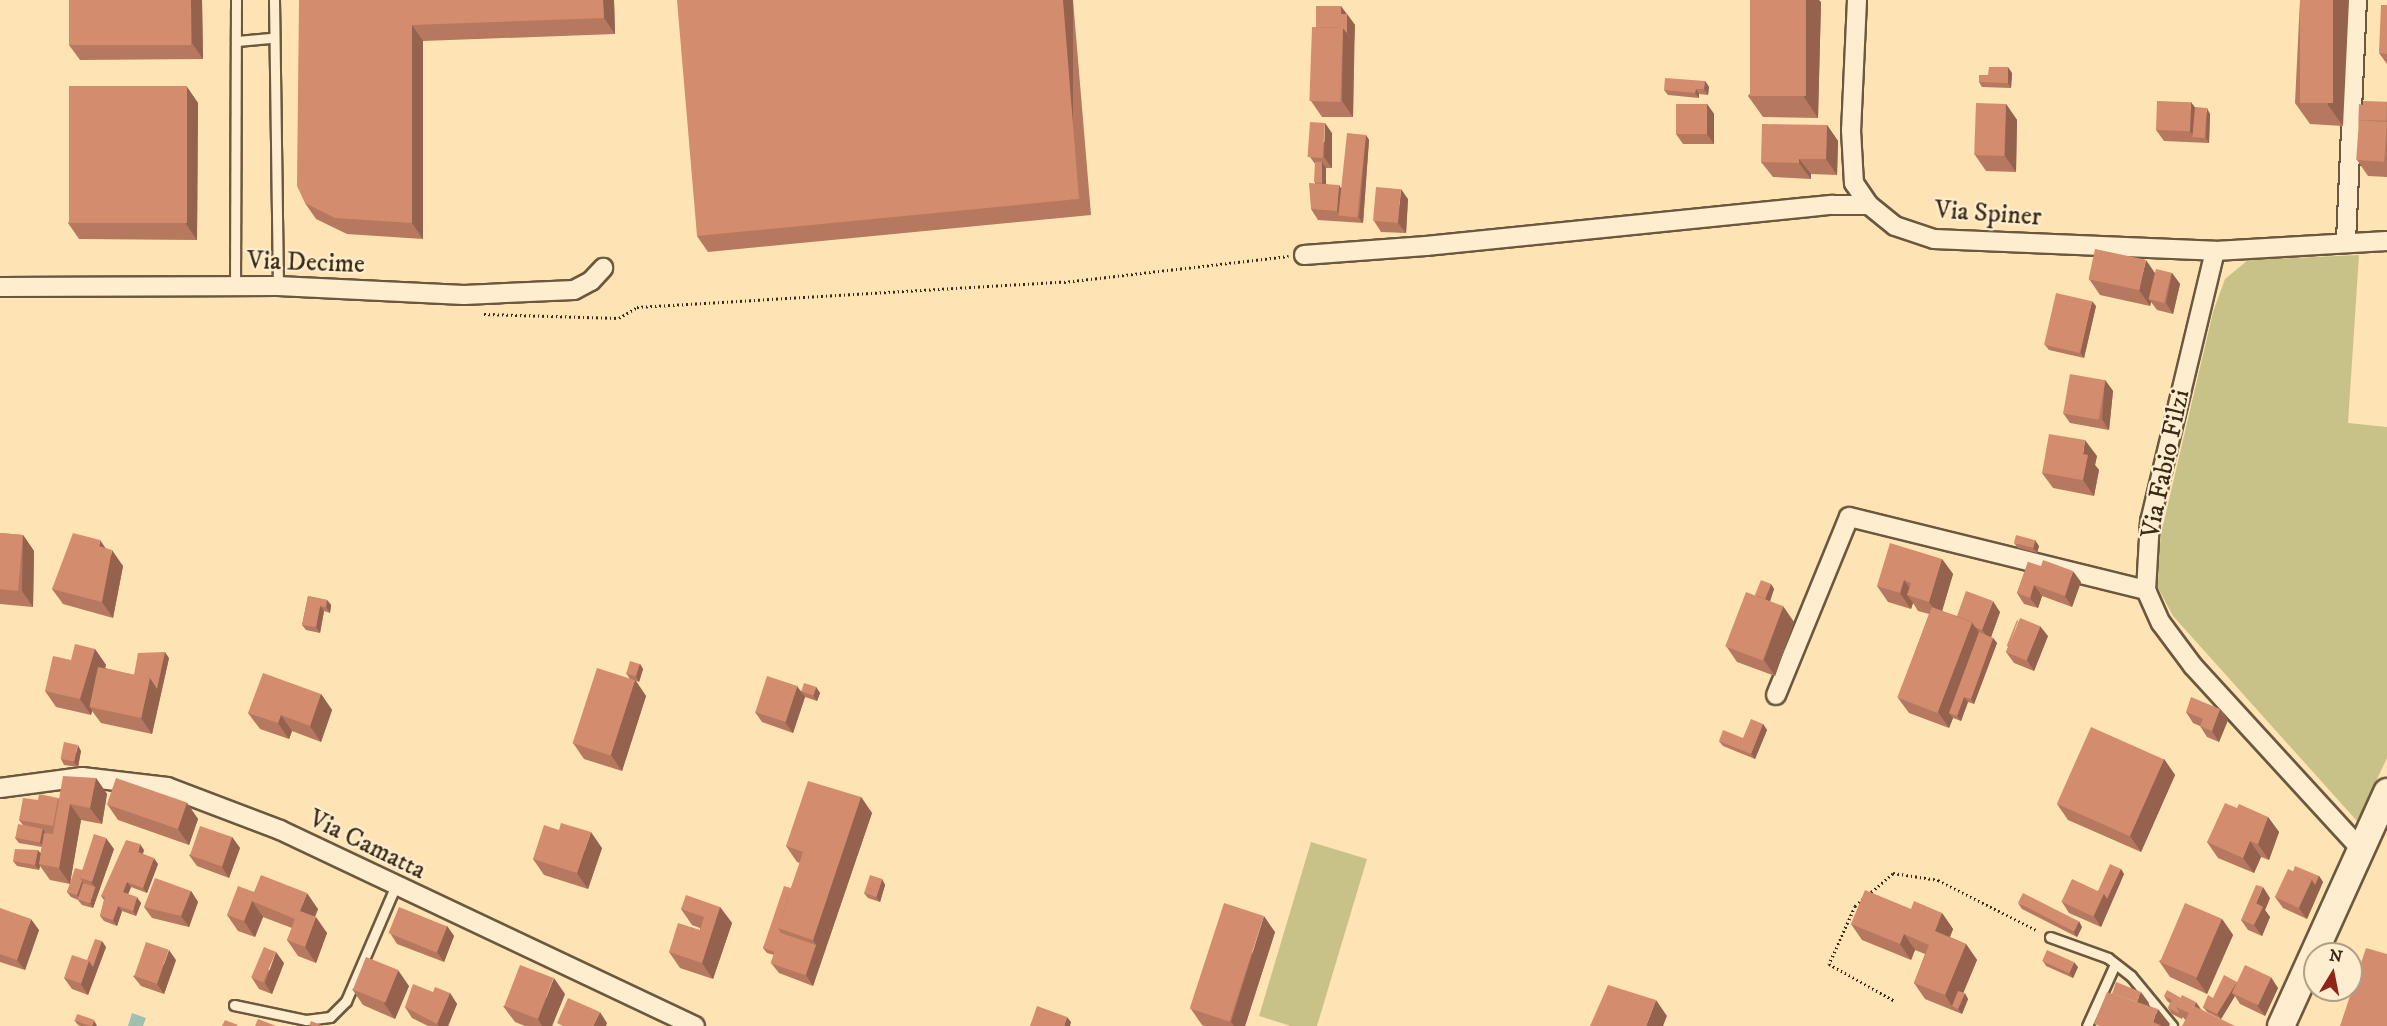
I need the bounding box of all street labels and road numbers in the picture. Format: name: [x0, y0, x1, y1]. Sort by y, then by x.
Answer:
street label: Via Spiner: [1934, 195, 2042, 233]
street label: Via Decime: [247, 245, 365, 281]
street label: Via Fabio Filzi: [2135, 387, 2197, 541]
street label: Via Camatta: [303, 803, 431, 887]

